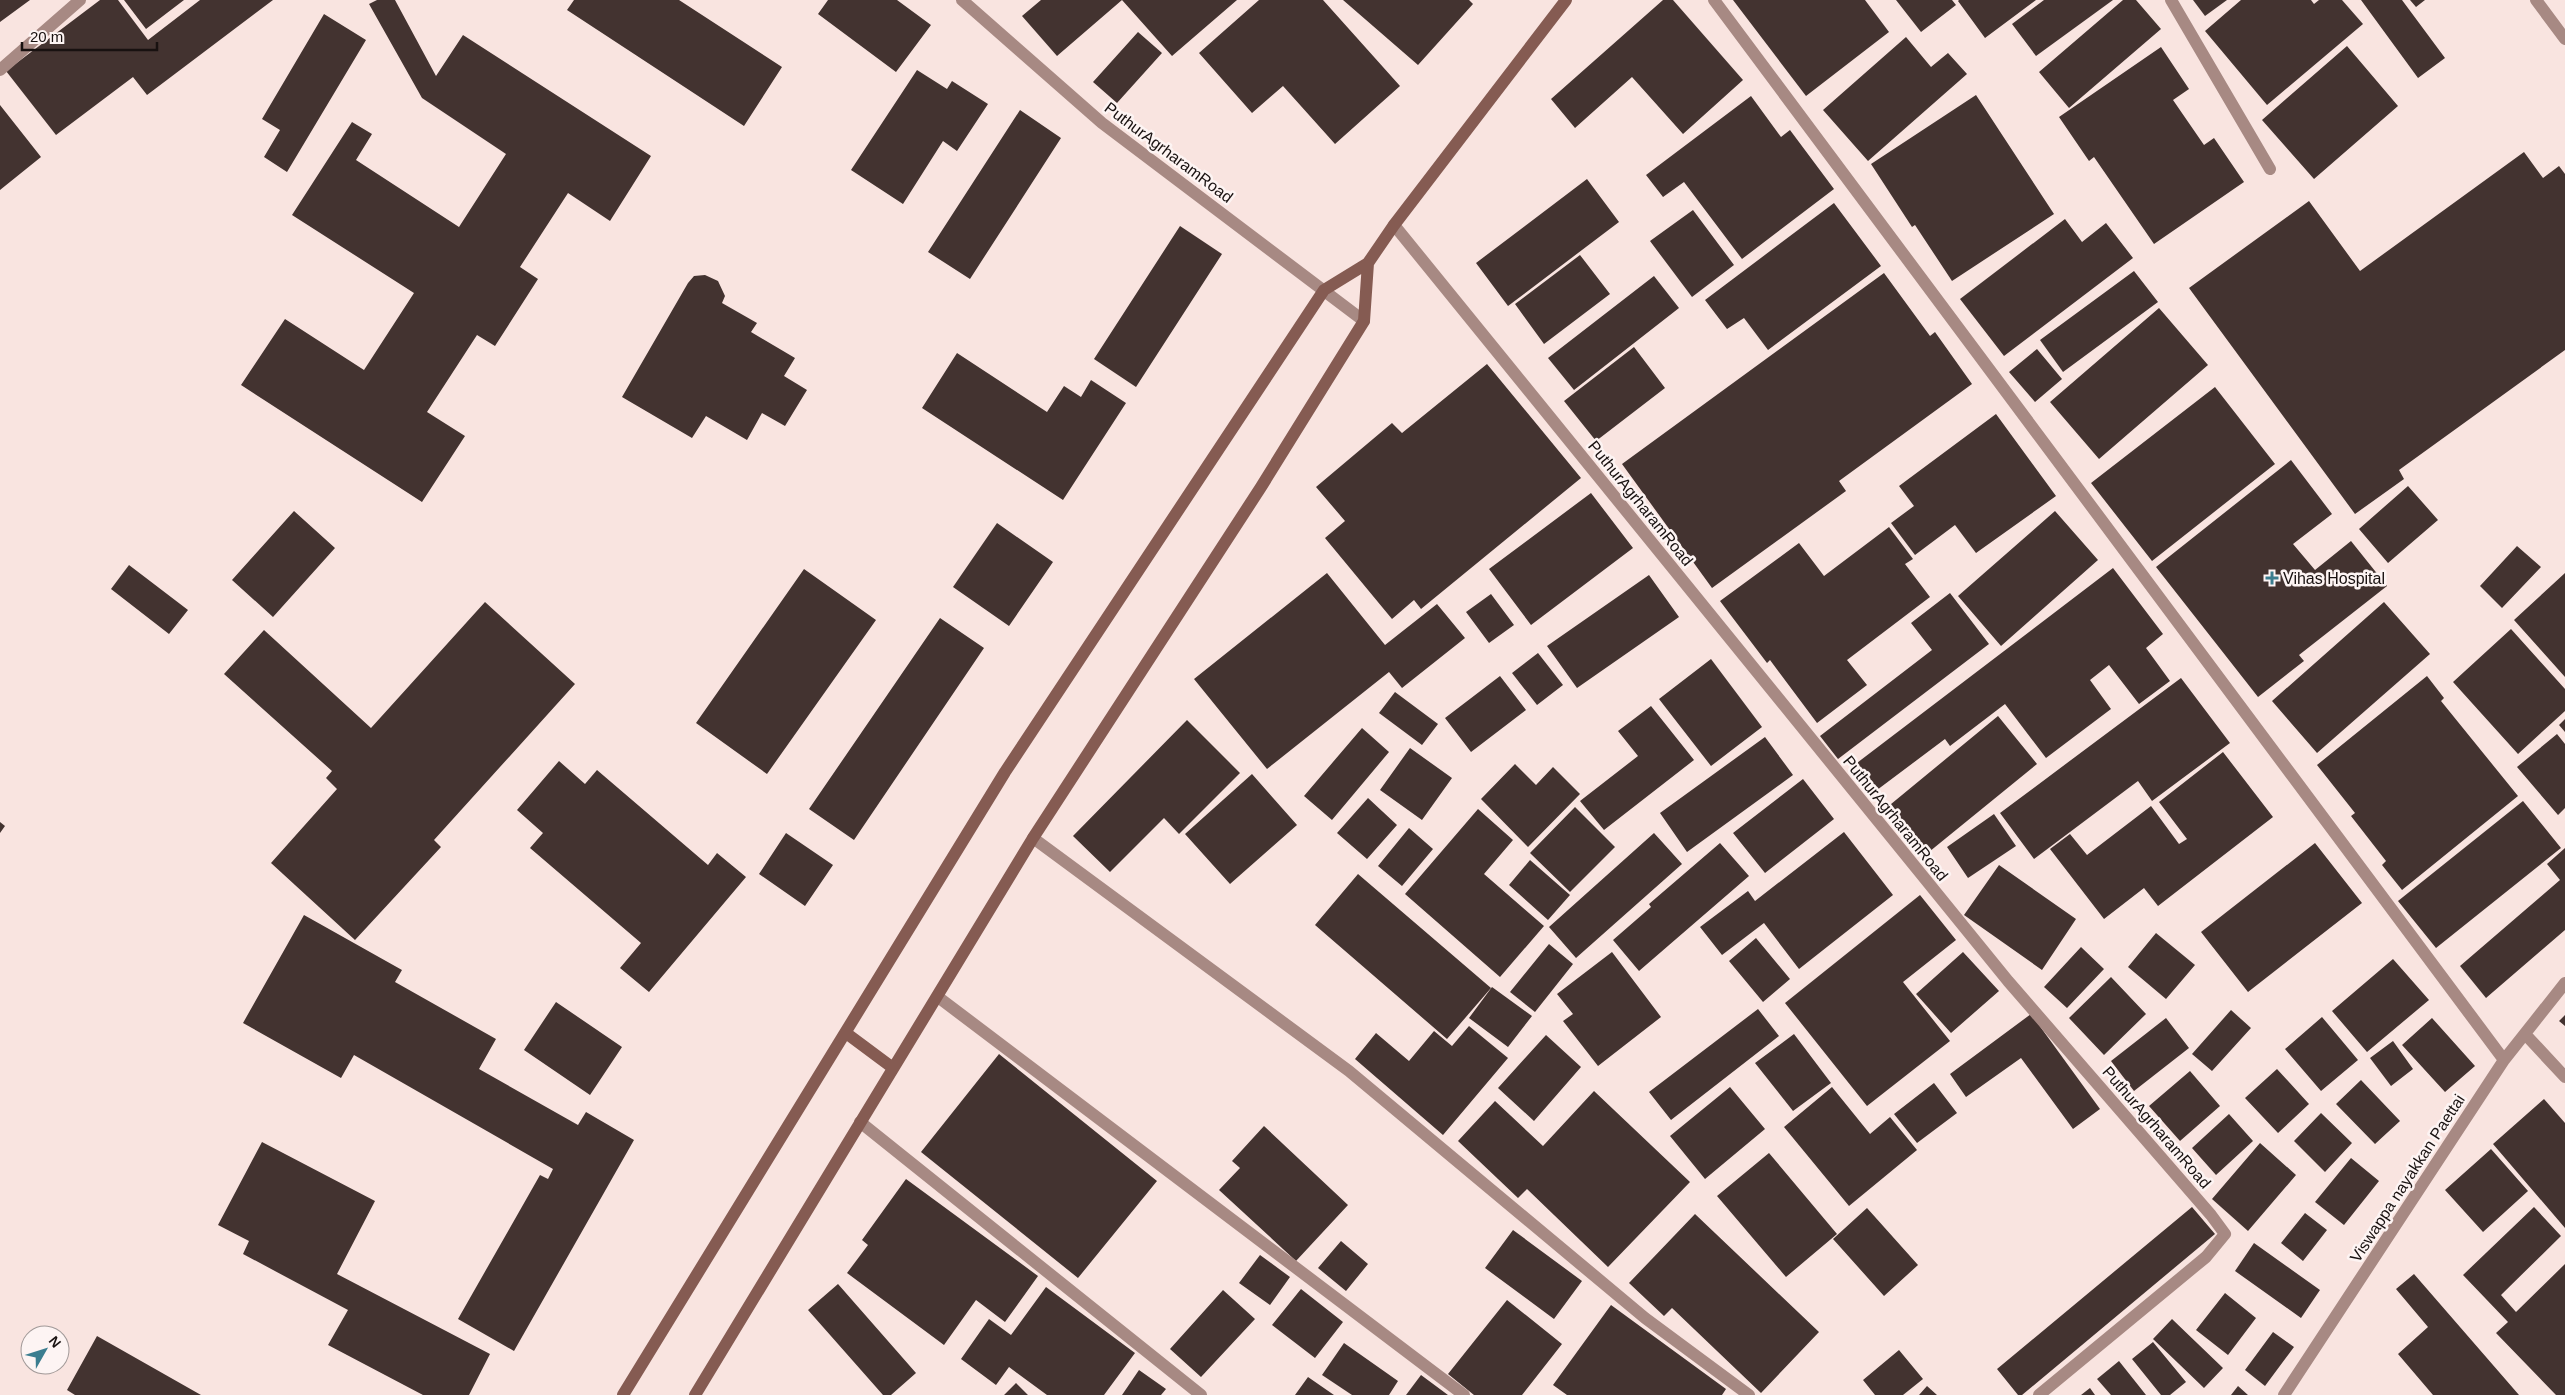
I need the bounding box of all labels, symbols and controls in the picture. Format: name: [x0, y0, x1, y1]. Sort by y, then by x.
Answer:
scale bar: [22, 20, 158, 52]
text: 20 m: [30, 28, 63, 45]
street label: PuthurAgrharamRoad: [1101, 99, 1236, 206]
street label: PuthurAgrharamRoad: [1585, 437, 1696, 569]
place label: Vihas Hospital: [2283, 570, 2385, 587]
marker: Vihas Hospital: [2265, 571, 2279, 585]
street label: PuthurAgrharamRoad: [1840, 752, 1951, 884]
street label: PuthurAgrharamRoad: [2099, 1063, 2214, 1192]
street label: Viswappa nayakkan Paettai: [2347, 1091, 2468, 1265]
north arrow: [20, 1325, 70, 1375]
text: N: [46, 1333, 65, 1351]

